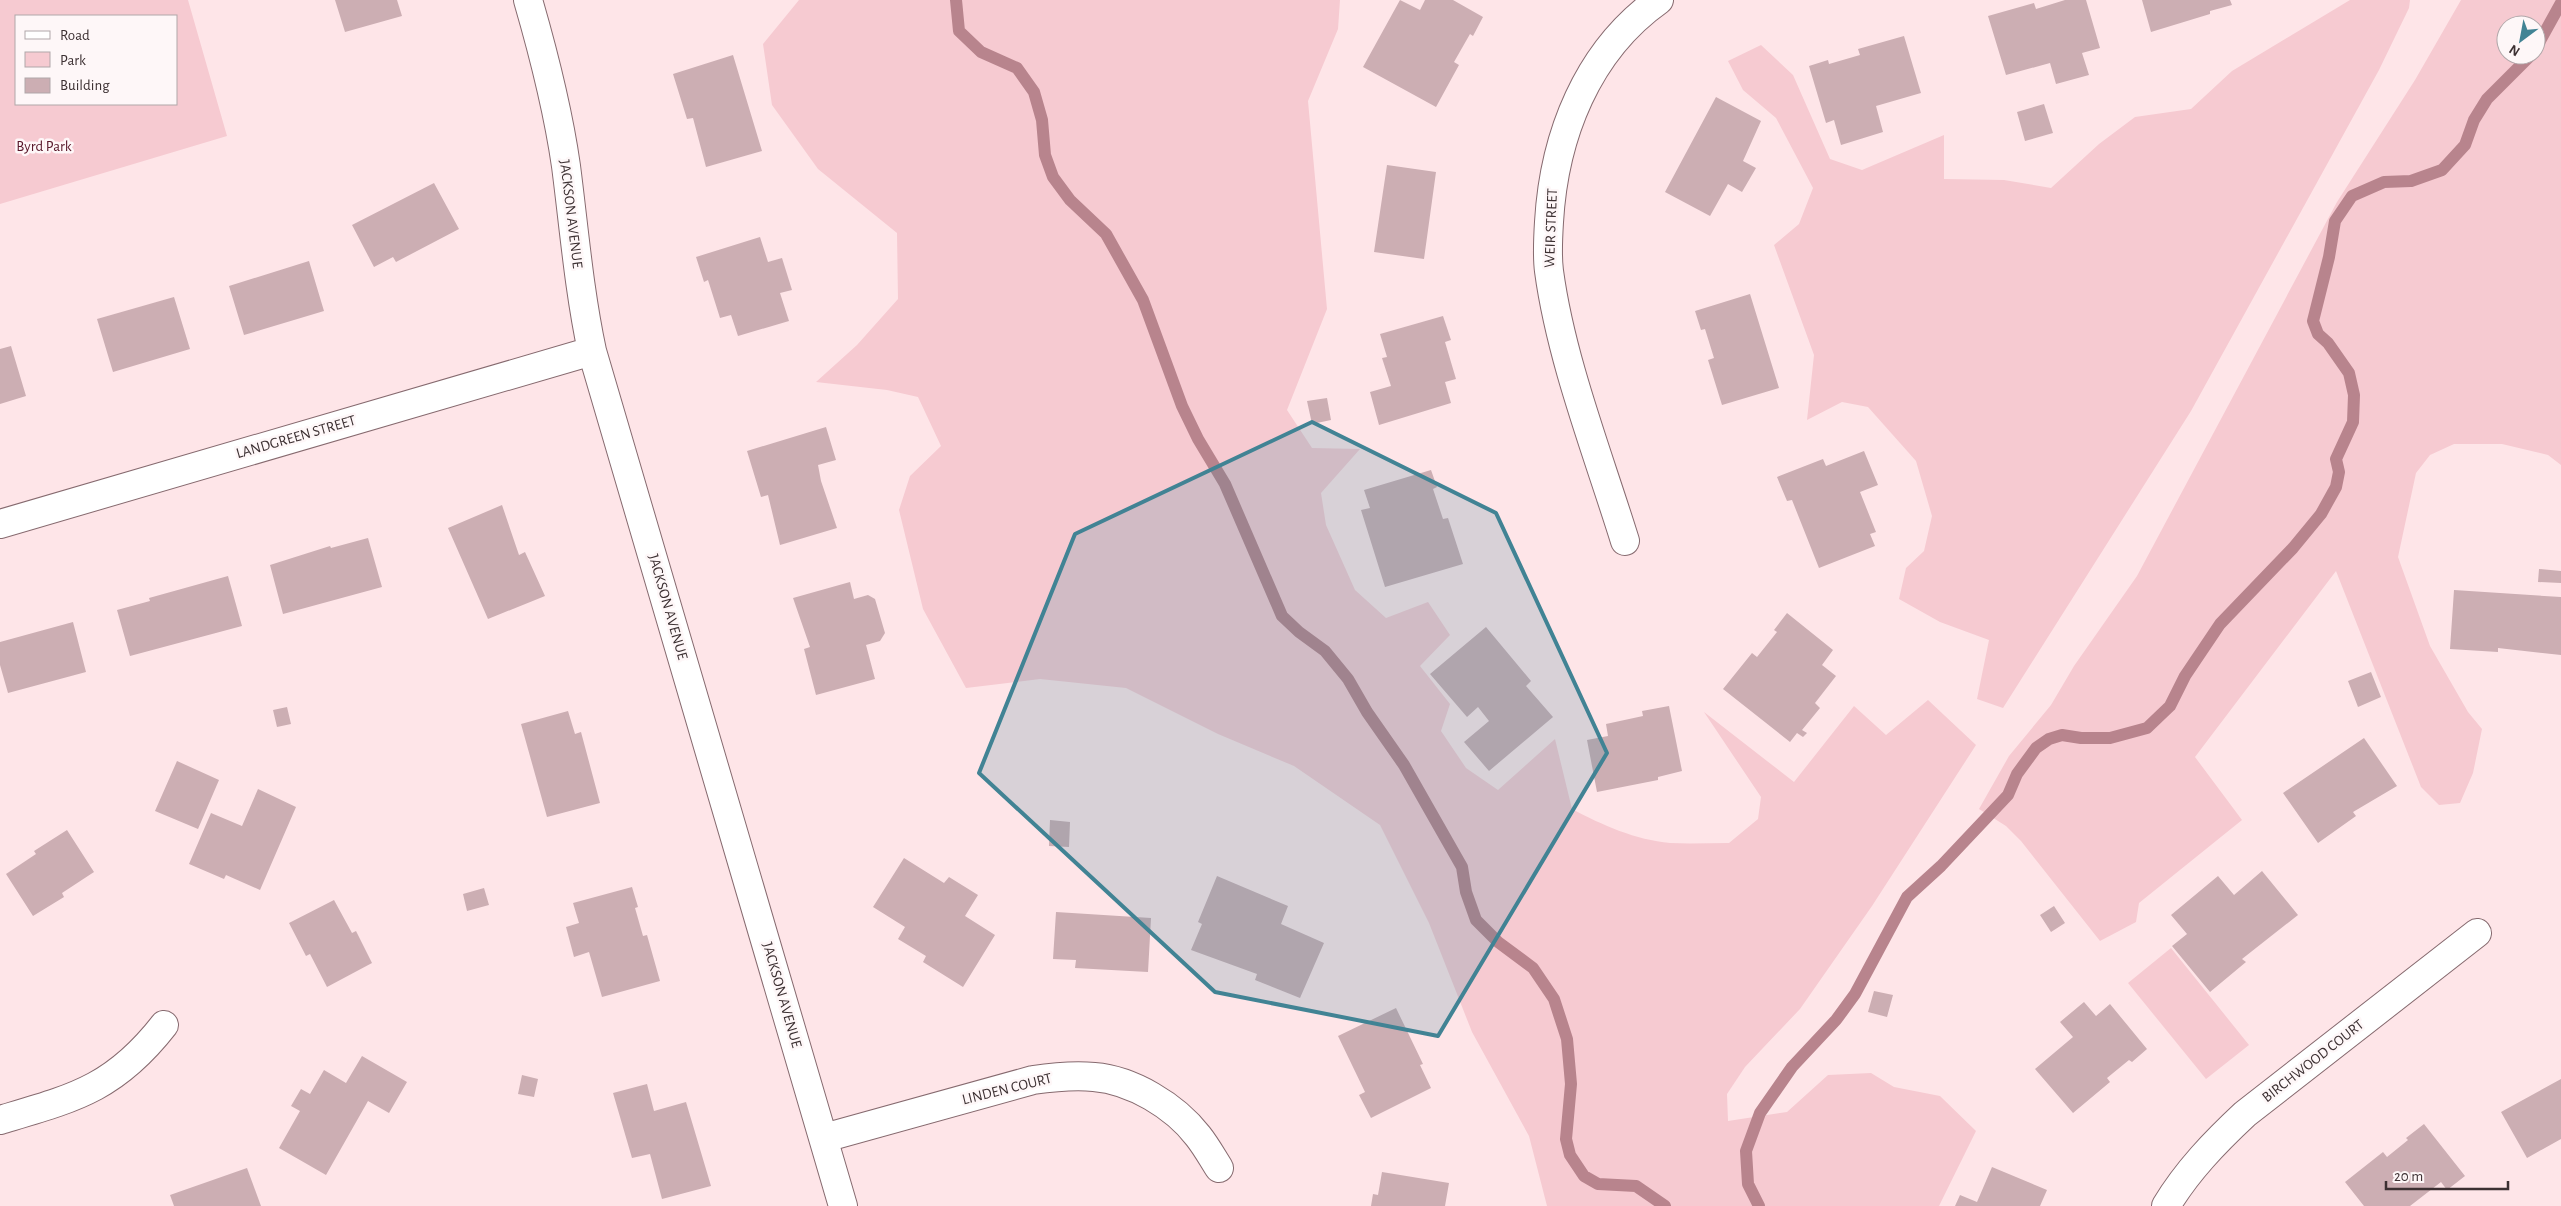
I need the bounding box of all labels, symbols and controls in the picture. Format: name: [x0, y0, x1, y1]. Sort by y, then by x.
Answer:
legend: [15, 15, 178, 105]
north arrow: [2496, 15, 2546, 65]
text: Road: [60, 28, 90, 43]
text: N: [2507, 42, 2522, 59]
text: Park: [60, 53, 86, 68]
text: Building: [60, 78, 110, 93]
park label: Byrd Park: [16, 139, 72, 154]
street label: JACKSON AVENUE: [557, 159, 585, 269]
street label: WEIR STREET: [1542, 187, 1560, 268]
street label: LANDGREEN STREET: [234, 413, 358, 461]
street label: JACKSON AVENUE: [646, 552, 690, 662]
street label: JACKSON AVENUE: [760, 940, 804, 1050]
street label: BIRCHWOOD COURT: [2259, 1016, 2367, 1105]
street label: LINDEN COURT: [961, 1070, 1054, 1107]
scale bar: [2386, 1158, 2508, 1190]
text: 20 m: [2394, 1169, 2423, 1184]

